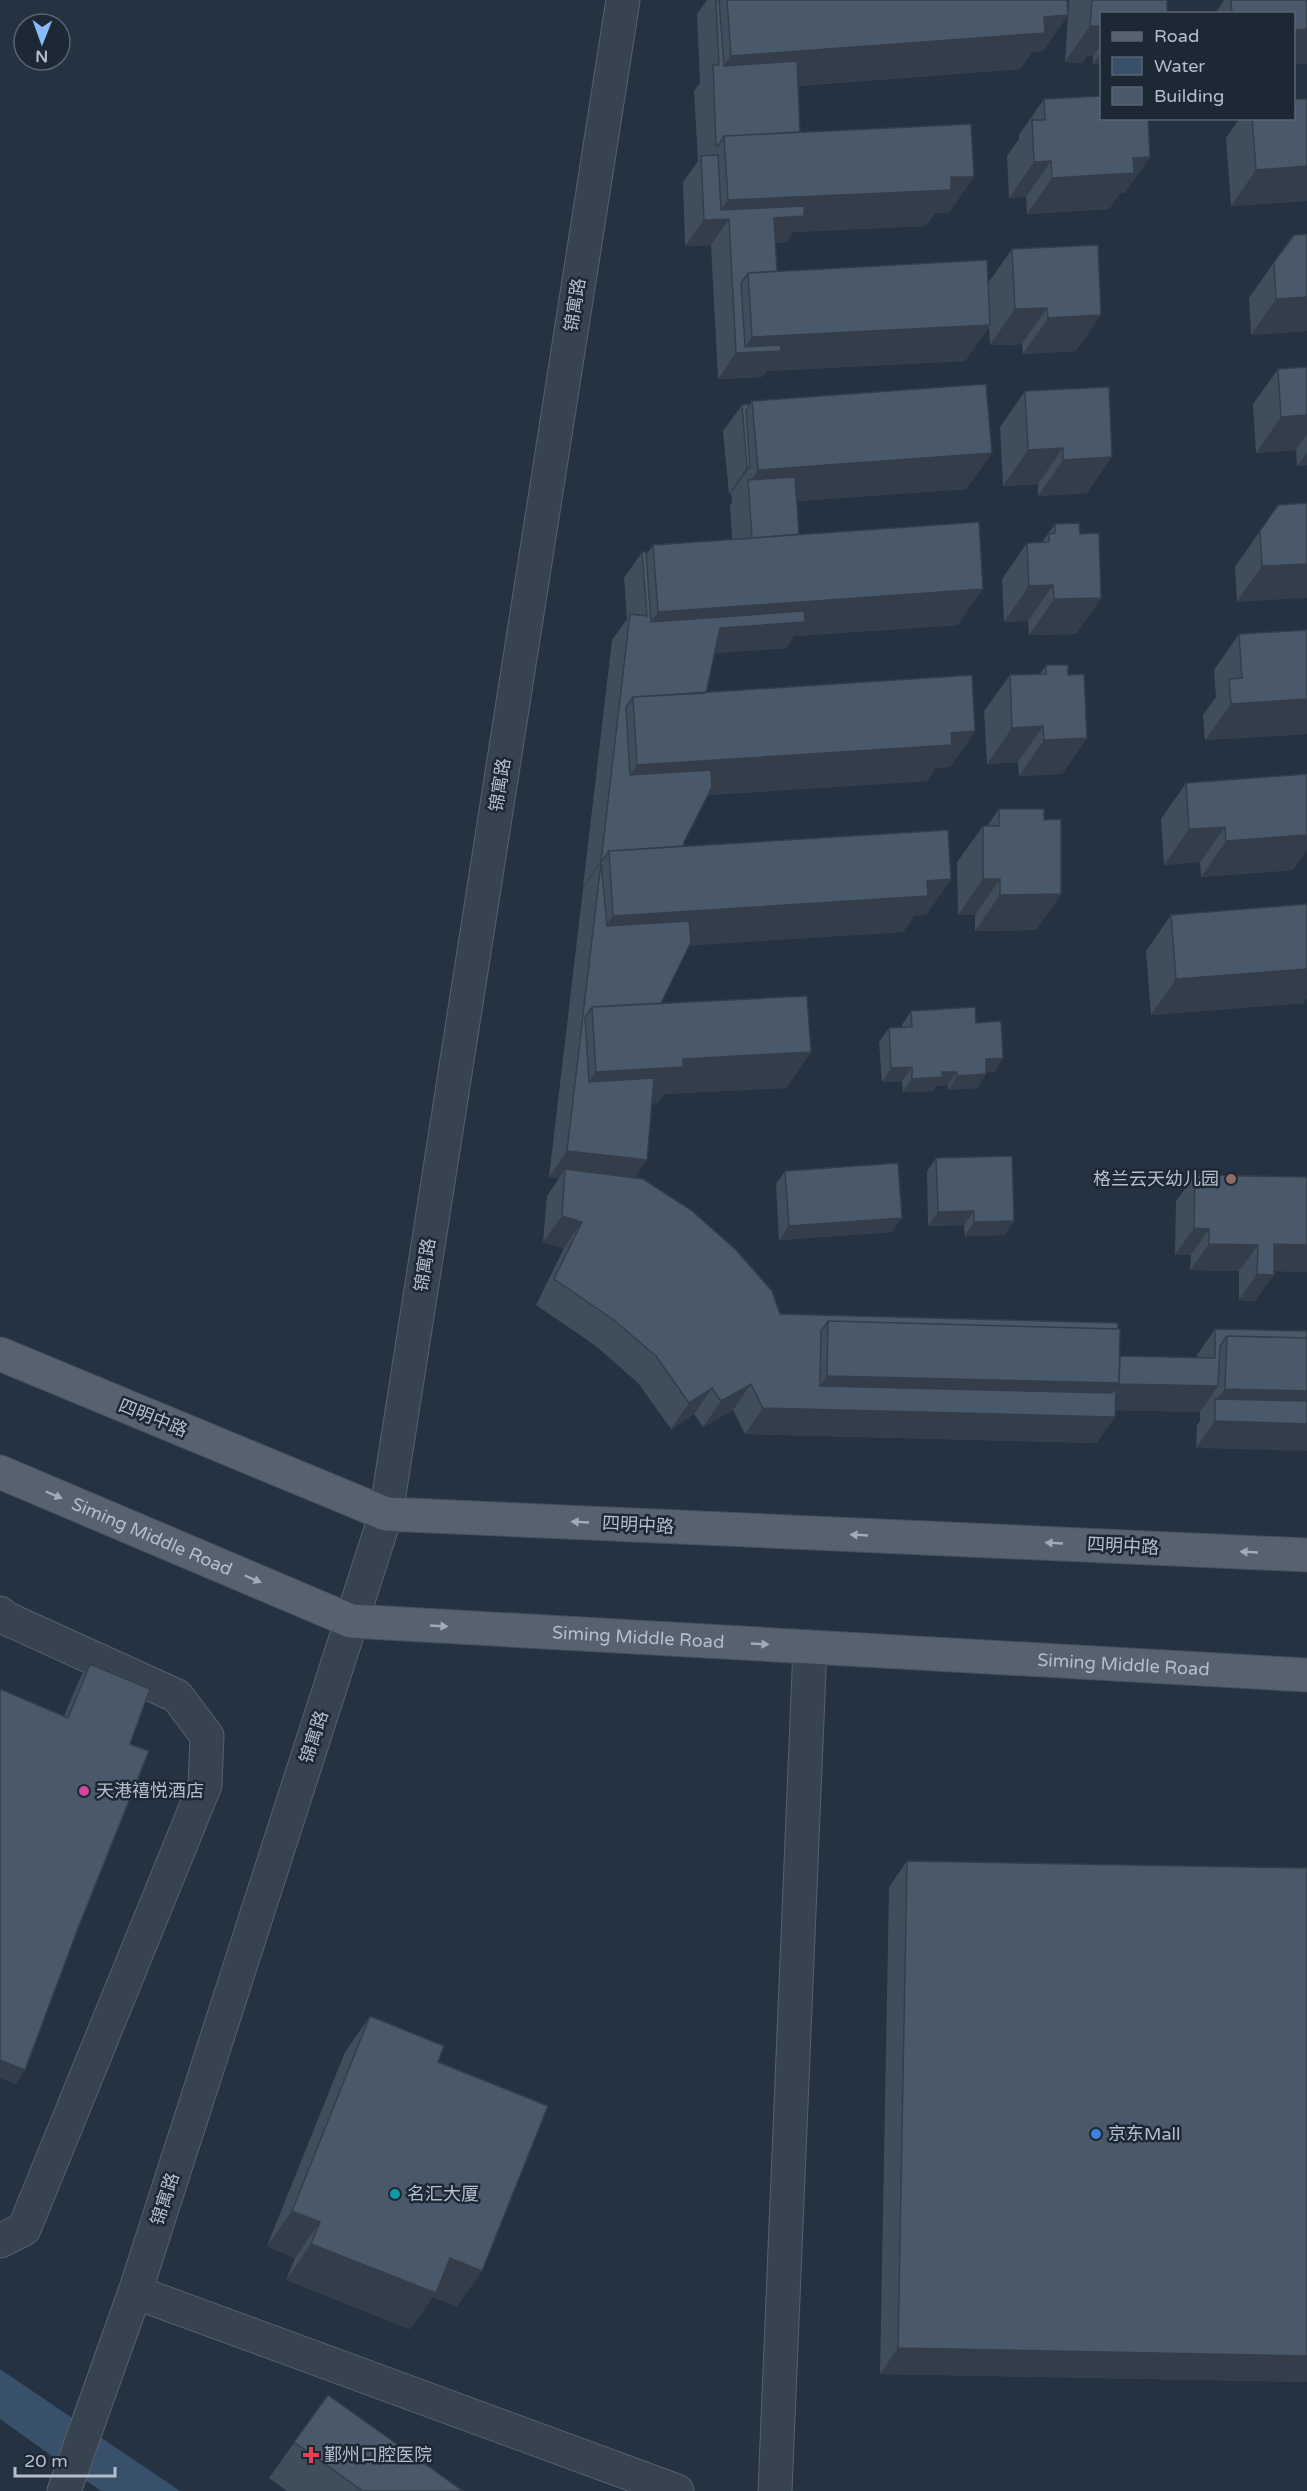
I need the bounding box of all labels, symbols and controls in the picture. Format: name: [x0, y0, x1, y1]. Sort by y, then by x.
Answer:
north arrow: [12, 12, 72, 72]
legend: [1100, 12, 1295, 120]
text: Road: [1154, 25, 1199, 47]
text: N: [35, 46, 48, 66]
text: Water: [1154, 55, 1205, 77]
text: Building: [1154, 85, 1224, 107]
street label: 锦寓路: [560, 277, 590, 333]
street label: 锦寓路: [485, 757, 515, 813]
place label: 格兰云天幼儿园: [1093, 1168, 1219, 1190]
marker: 格兰云天幼儿园: [1224, 1172, 1238, 1186]
street label: 锦寓路: [410, 1237, 440, 1293]
street label: 四明中路: [116, 1394, 190, 1442]
one-way arrow: [45, 1491, 63, 1500]
street label: Siming Middle Road: [68, 1493, 236, 1580]
street label: 四明中路: [601, 1512, 675, 1538]
one-way arrow: [571, 1518, 590, 1527]
one-way arrow: [849, 1530, 868, 1539]
street label: 四明中路: [1086, 1533, 1160, 1559]
one-way arrow: [1044, 1539, 1063, 1548]
one-way arrow: [1239, 1548, 1258, 1557]
one-way arrow: [244, 1574, 262, 1584]
one-way arrow: [430, 1621, 449, 1630]
street label: Siming Middle Road: [551, 1621, 725, 1653]
one-way arrow: [750, 1639, 769, 1649]
street label: Siming Middle Road: [1037, 1649, 1210, 1680]
street label: 锦寓路: [295, 1708, 333, 1766]
place label: 天港禧悦酒店: [96, 1780, 204, 1802]
marker: 天港禧悦酒店: [77, 1784, 91, 1798]
place label: 京东Mall: [1108, 2123, 1180, 2145]
marker: 京东Mall: [1089, 2127, 1103, 2141]
street label: 锦寓路: [146, 2170, 184, 2228]
place label: 名汇大厦: [407, 2183, 479, 2205]
marker: 名汇大厦: [388, 2187, 402, 2201]
scale bar: [15, 2440, 116, 2478]
place label: 鄞州口腔医院: [324, 2444, 432, 2466]
marker: 鄞州口腔医院: [302, 2446, 320, 2464]
text: 20 m: [24, 2450, 68, 2472]

